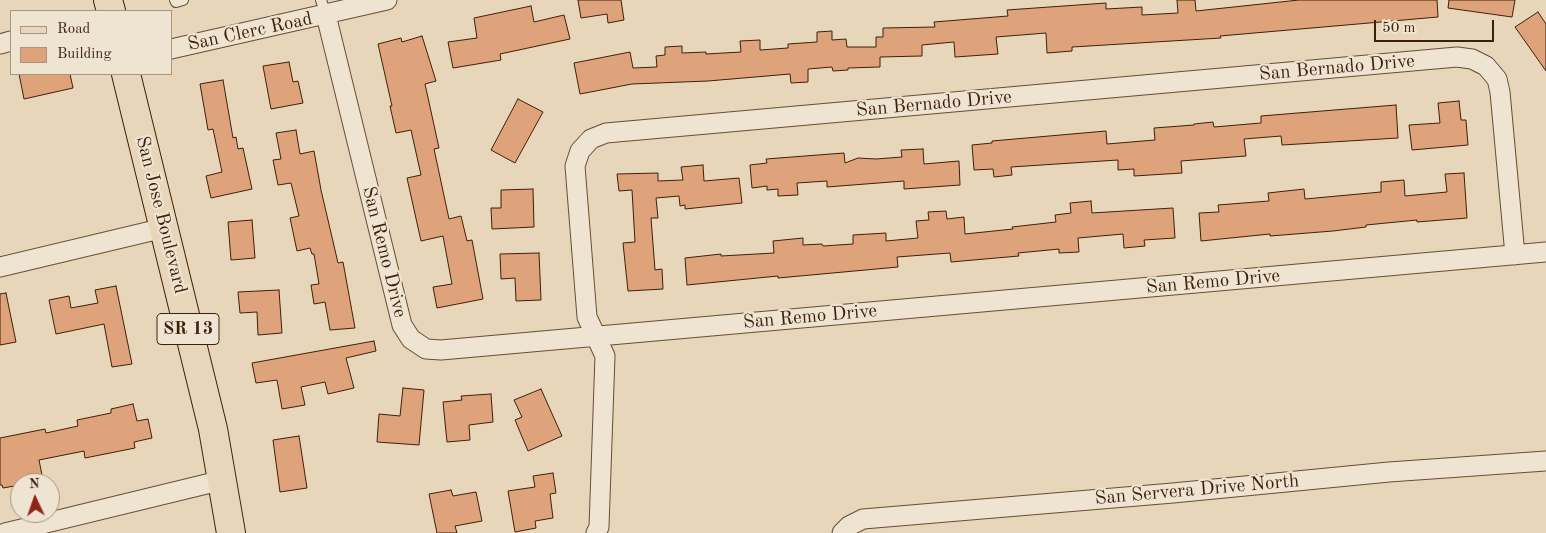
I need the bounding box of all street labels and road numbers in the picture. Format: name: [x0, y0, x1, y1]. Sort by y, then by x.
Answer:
street label: San Clerc Road: [185, 8, 315, 56]
street label: San Bernado Drive: [1258, 50, 1416, 86]
street label: San Bernado Drive: [855, 86, 1013, 122]
street label: San Jose Boulevard: [130, 134, 192, 296]
street label: San Remo Drive: [357, 184, 411, 320]
street label: San Remo Drive: [1145, 265, 1281, 299]
street label: San Remo Drive: [742, 300, 878, 334]
road number: SR 13: [157, 314, 219, 344]
street label: San Servera Drive North: [1094, 470, 1300, 510]

